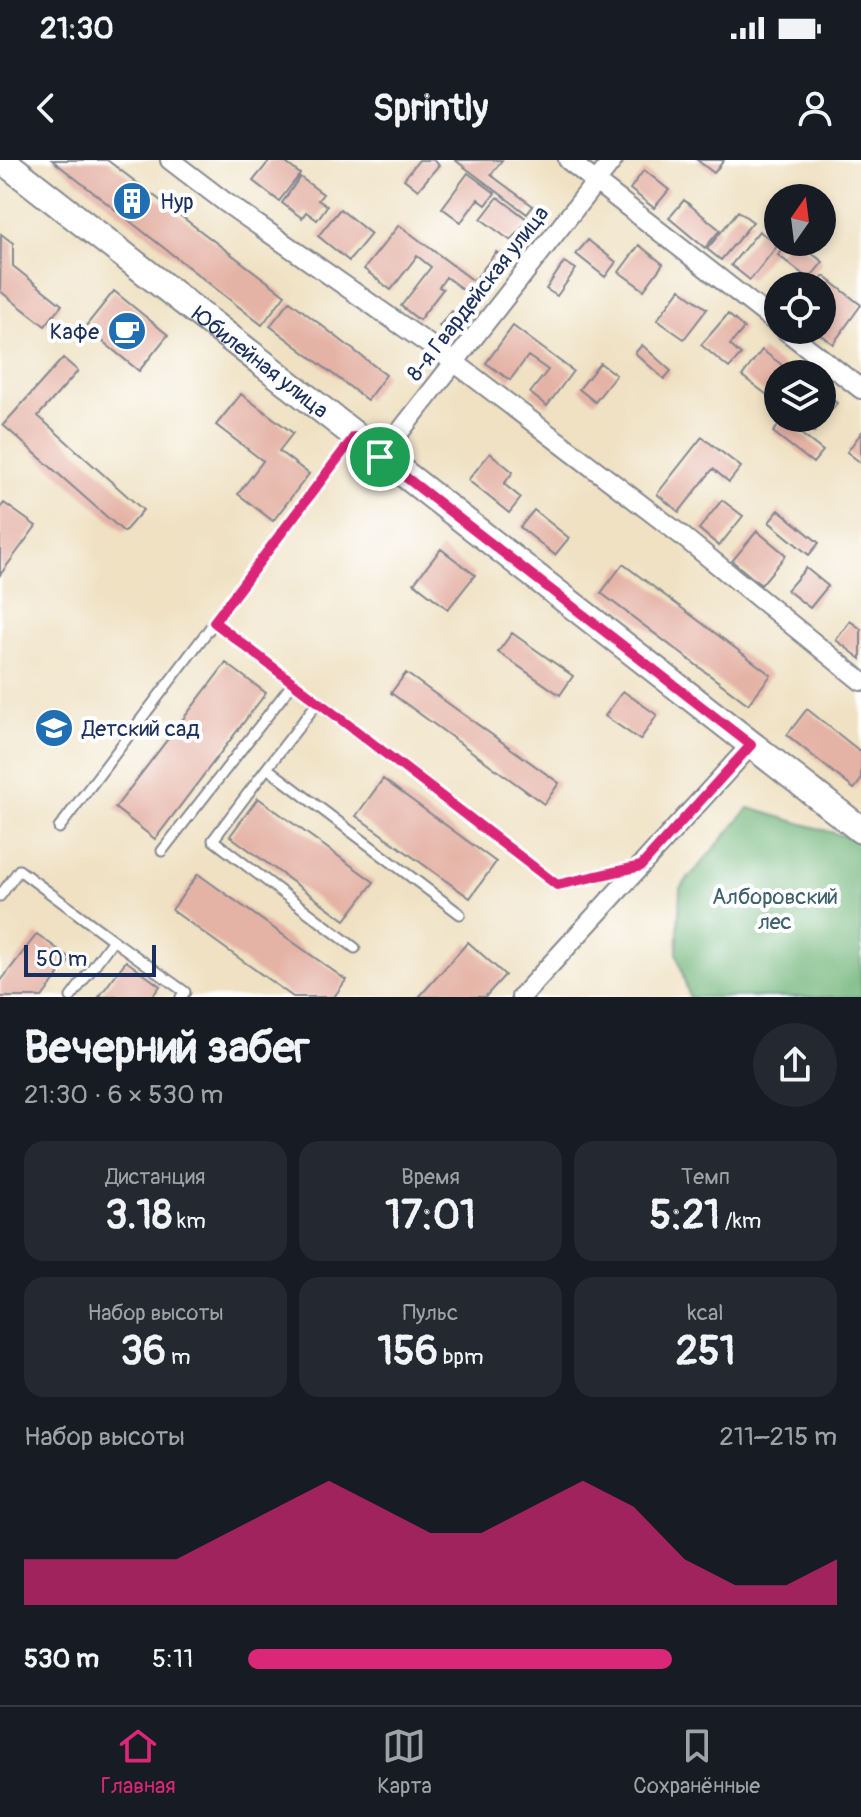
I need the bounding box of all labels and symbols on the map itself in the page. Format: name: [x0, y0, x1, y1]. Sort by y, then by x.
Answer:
building icon: Нур: [111, 180, 153, 222]
north arrow: [764, 184, 836, 256]
place label: Нур: [160, 188, 194, 216]
street label: 8-я Гвардейская улица: [401, 200, 555, 387]
street label: Юбилейная улица: [186, 301, 334, 424]
cafe icon: Кафе: [106, 310, 148, 352]
place label: Кафе: [50, 318, 99, 346]
pin: [346, 423, 414, 491]
school or university icon: Детский сад: [33, 707, 75, 749]
place label: Детский сад: [81, 715, 199, 743]
park label: Алборовский лес: [712, 883, 838, 936]
scale bar: [24, 941, 156, 977]

